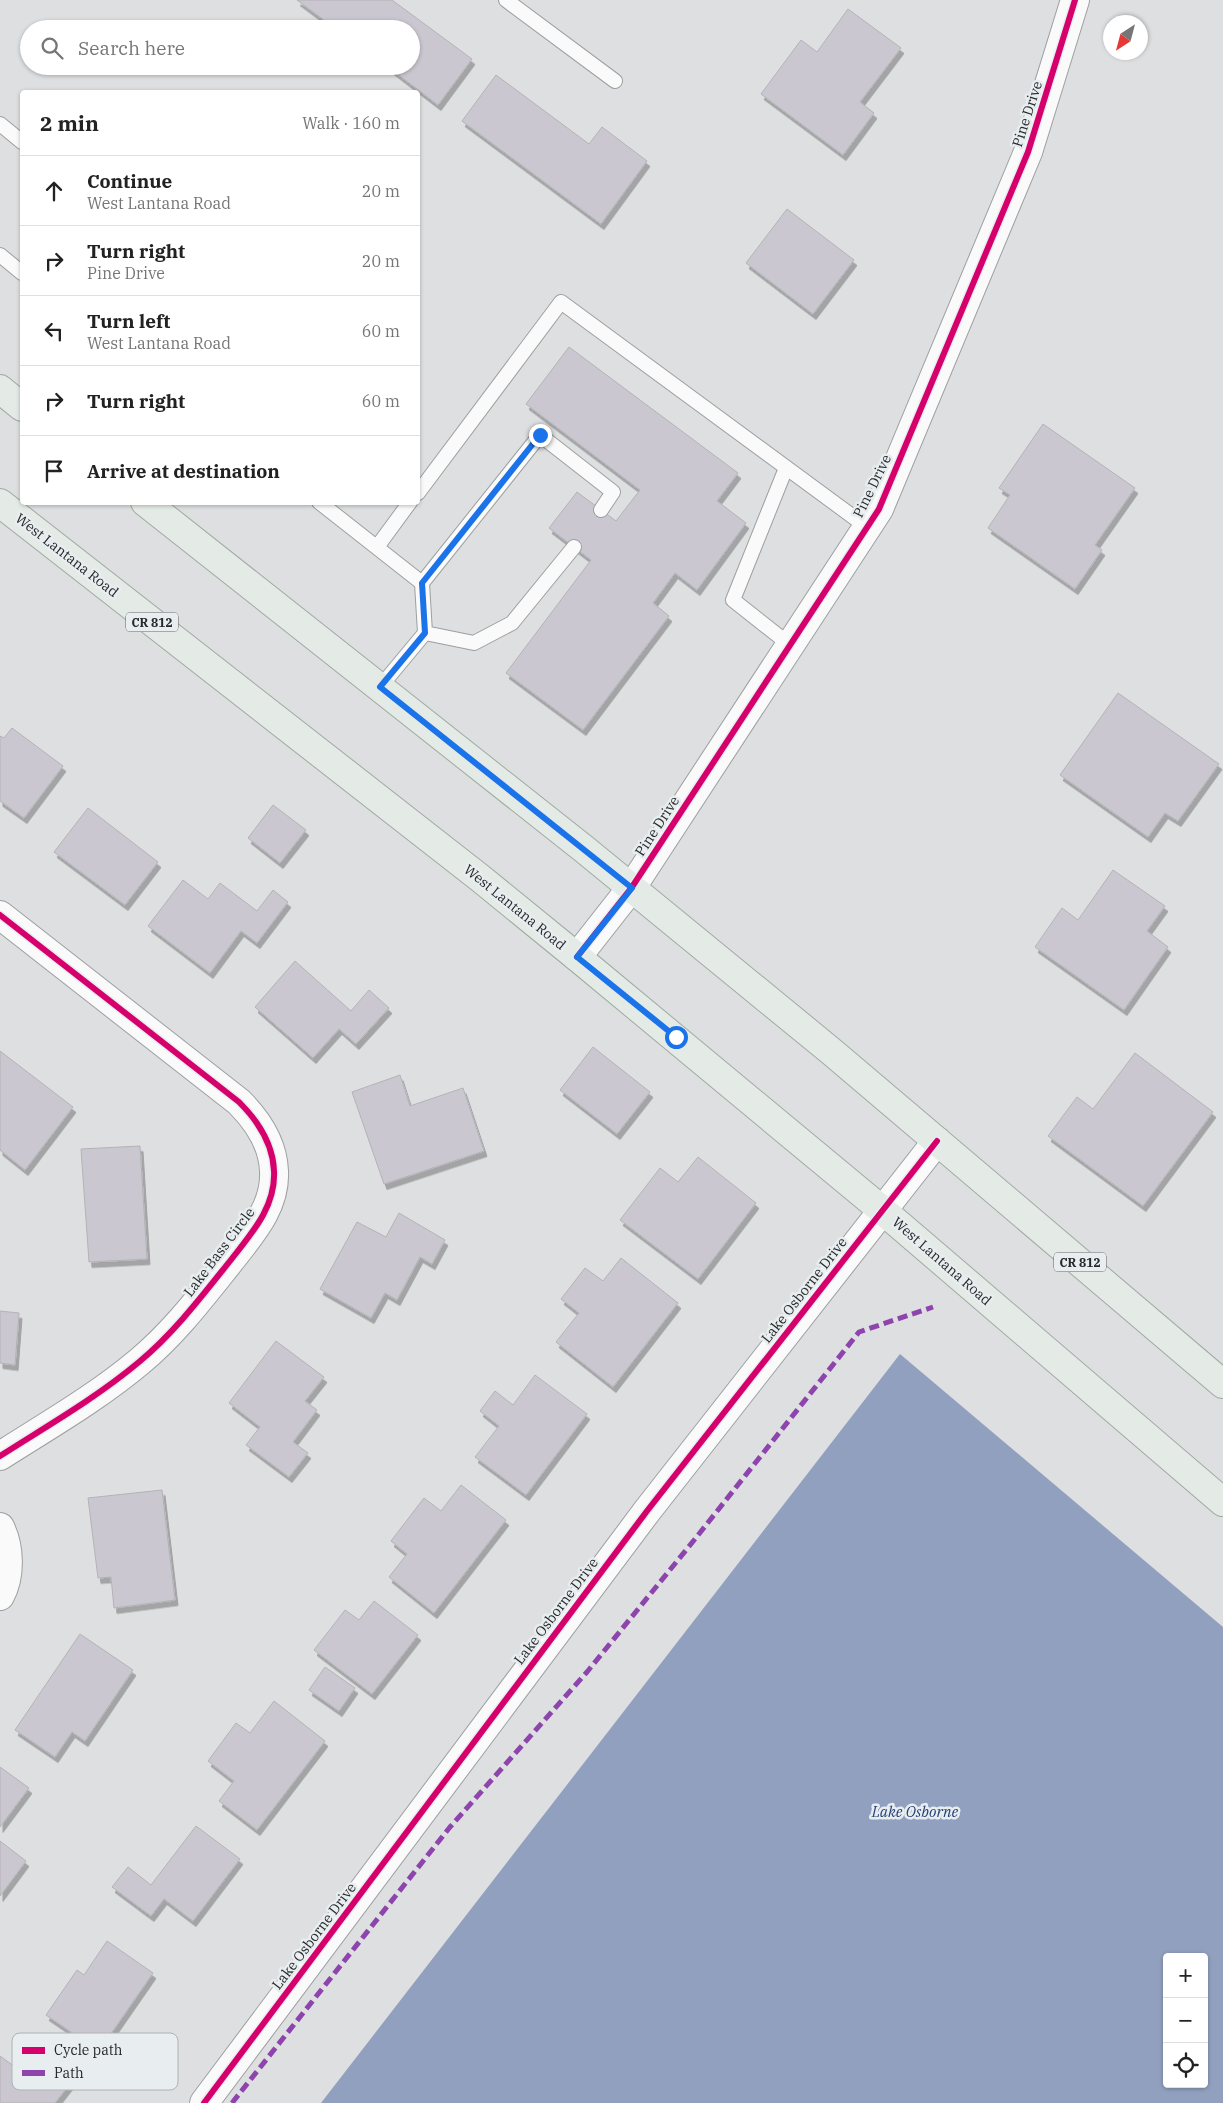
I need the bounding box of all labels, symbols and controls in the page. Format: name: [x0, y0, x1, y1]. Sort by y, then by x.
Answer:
north arrow: [1103, 15, 1148, 60]
search box: [20, 20, 420, 75]
icon: search: [38, 34, 66, 62]
text: Search here: [78, 36, 185, 60]
street label: Pine Drive: [1008, 79, 1046, 149]
text: 2 min: [40, 109, 99, 137]
text: Walk · 160 m: [302, 113, 400, 133]
text: Continue: [87, 169, 172, 193]
icon: ahead: [40, 177, 68, 205]
text: 20 m: [362, 181, 400, 201]
text: West Lantana Road: [87, 193, 231, 213]
text: Turn right: [87, 239, 185, 263]
icon: right: [40, 247, 68, 275]
text: 20 m: [362, 251, 400, 271]
text: Pine Drive: [87, 263, 165, 283]
text: Turn left: [87, 309, 170, 333]
icon: left: [40, 317, 68, 345]
text: 60 m: [362, 321, 400, 341]
text: West Lantana Road: [87, 333, 231, 353]
icon: right: [40, 387, 68, 415]
text: Turn right: [87, 389, 185, 413]
text: 60 m: [362, 391, 400, 411]
route end: [529, 424, 552, 447]
street label: Pine Drive: [849, 451, 895, 521]
icon: arrive: [40, 457, 68, 485]
text: Arrive at destination: [87, 459, 280, 483]
street label: West Lantana Road: [12, 509, 123, 601]
road number: CR 812: [126, 612, 178, 632]
street label: Pine Drive: [631, 792, 683, 860]
street label: West Lantana Road: [460, 860, 570, 954]
route start: [665, 1026, 688, 1049]
street label: Lake Bass Circle: [180, 1204, 258, 1300]
street label: West Lantana Road: [889, 1213, 996, 1309]
street label: Lake Osborne Drive: [757, 1234, 851, 1346]
road number: CR 812: [1054, 1252, 1106, 1272]
street label: Lake Osborne Drive: [510, 1554, 602, 1668]
water label: Lake Osborne: [871, 1802, 959, 1821]
street label: Lake Osborne Drive: [268, 1879, 360, 1993]
map controls: [1163, 1953, 1208, 2088]
button: +: [1163, 1953, 1208, 1998]
button: −: [1163, 1998, 1208, 2043]
legend: [12, 2033, 178, 2090]
text: Cycle path: [54, 2041, 123, 2059]
button: locate: [1163, 2043, 1208, 2088]
text: Path: [54, 2064, 84, 2082]

